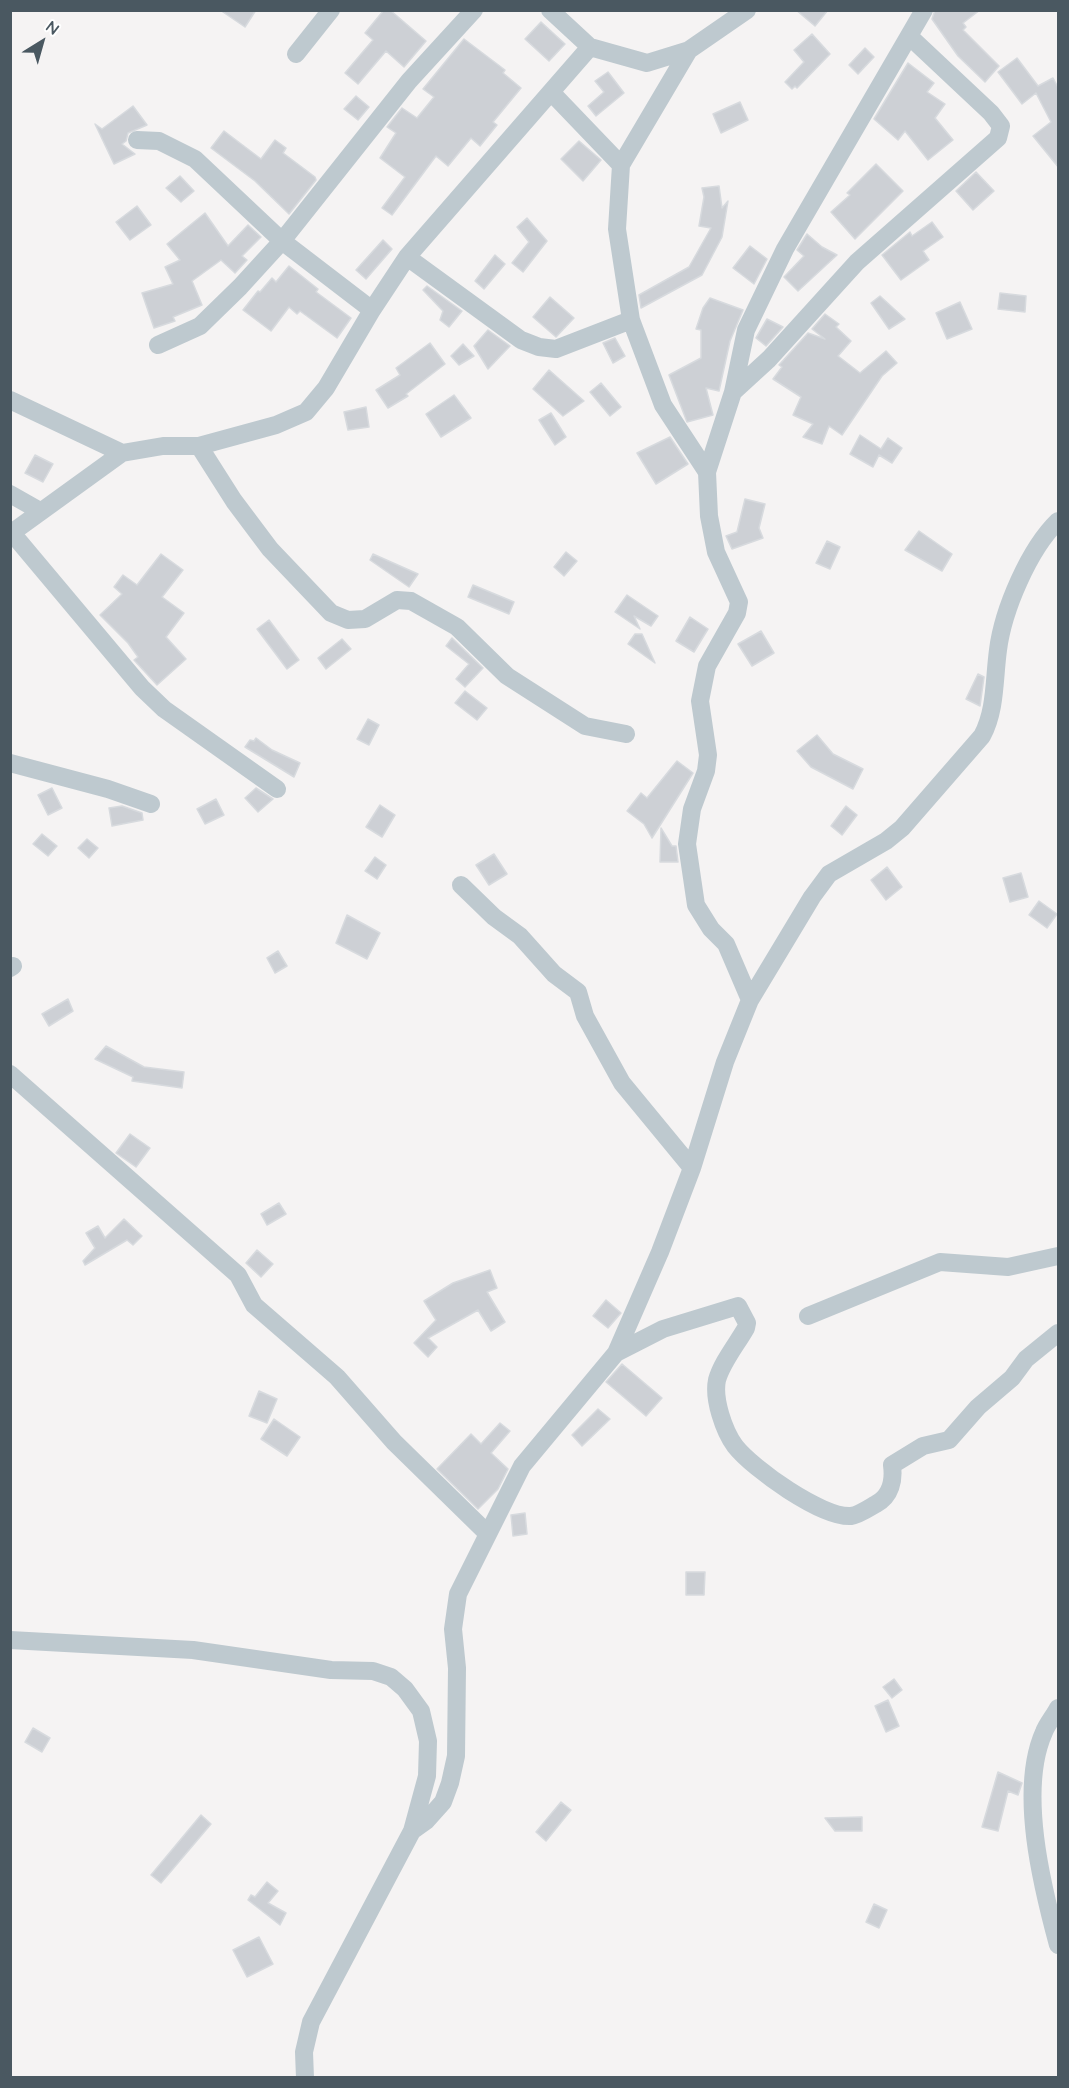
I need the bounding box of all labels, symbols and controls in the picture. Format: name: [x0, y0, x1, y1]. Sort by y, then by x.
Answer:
north arrow: [12, 12, 72, 72]
text: N: [42, 16, 64, 39]

